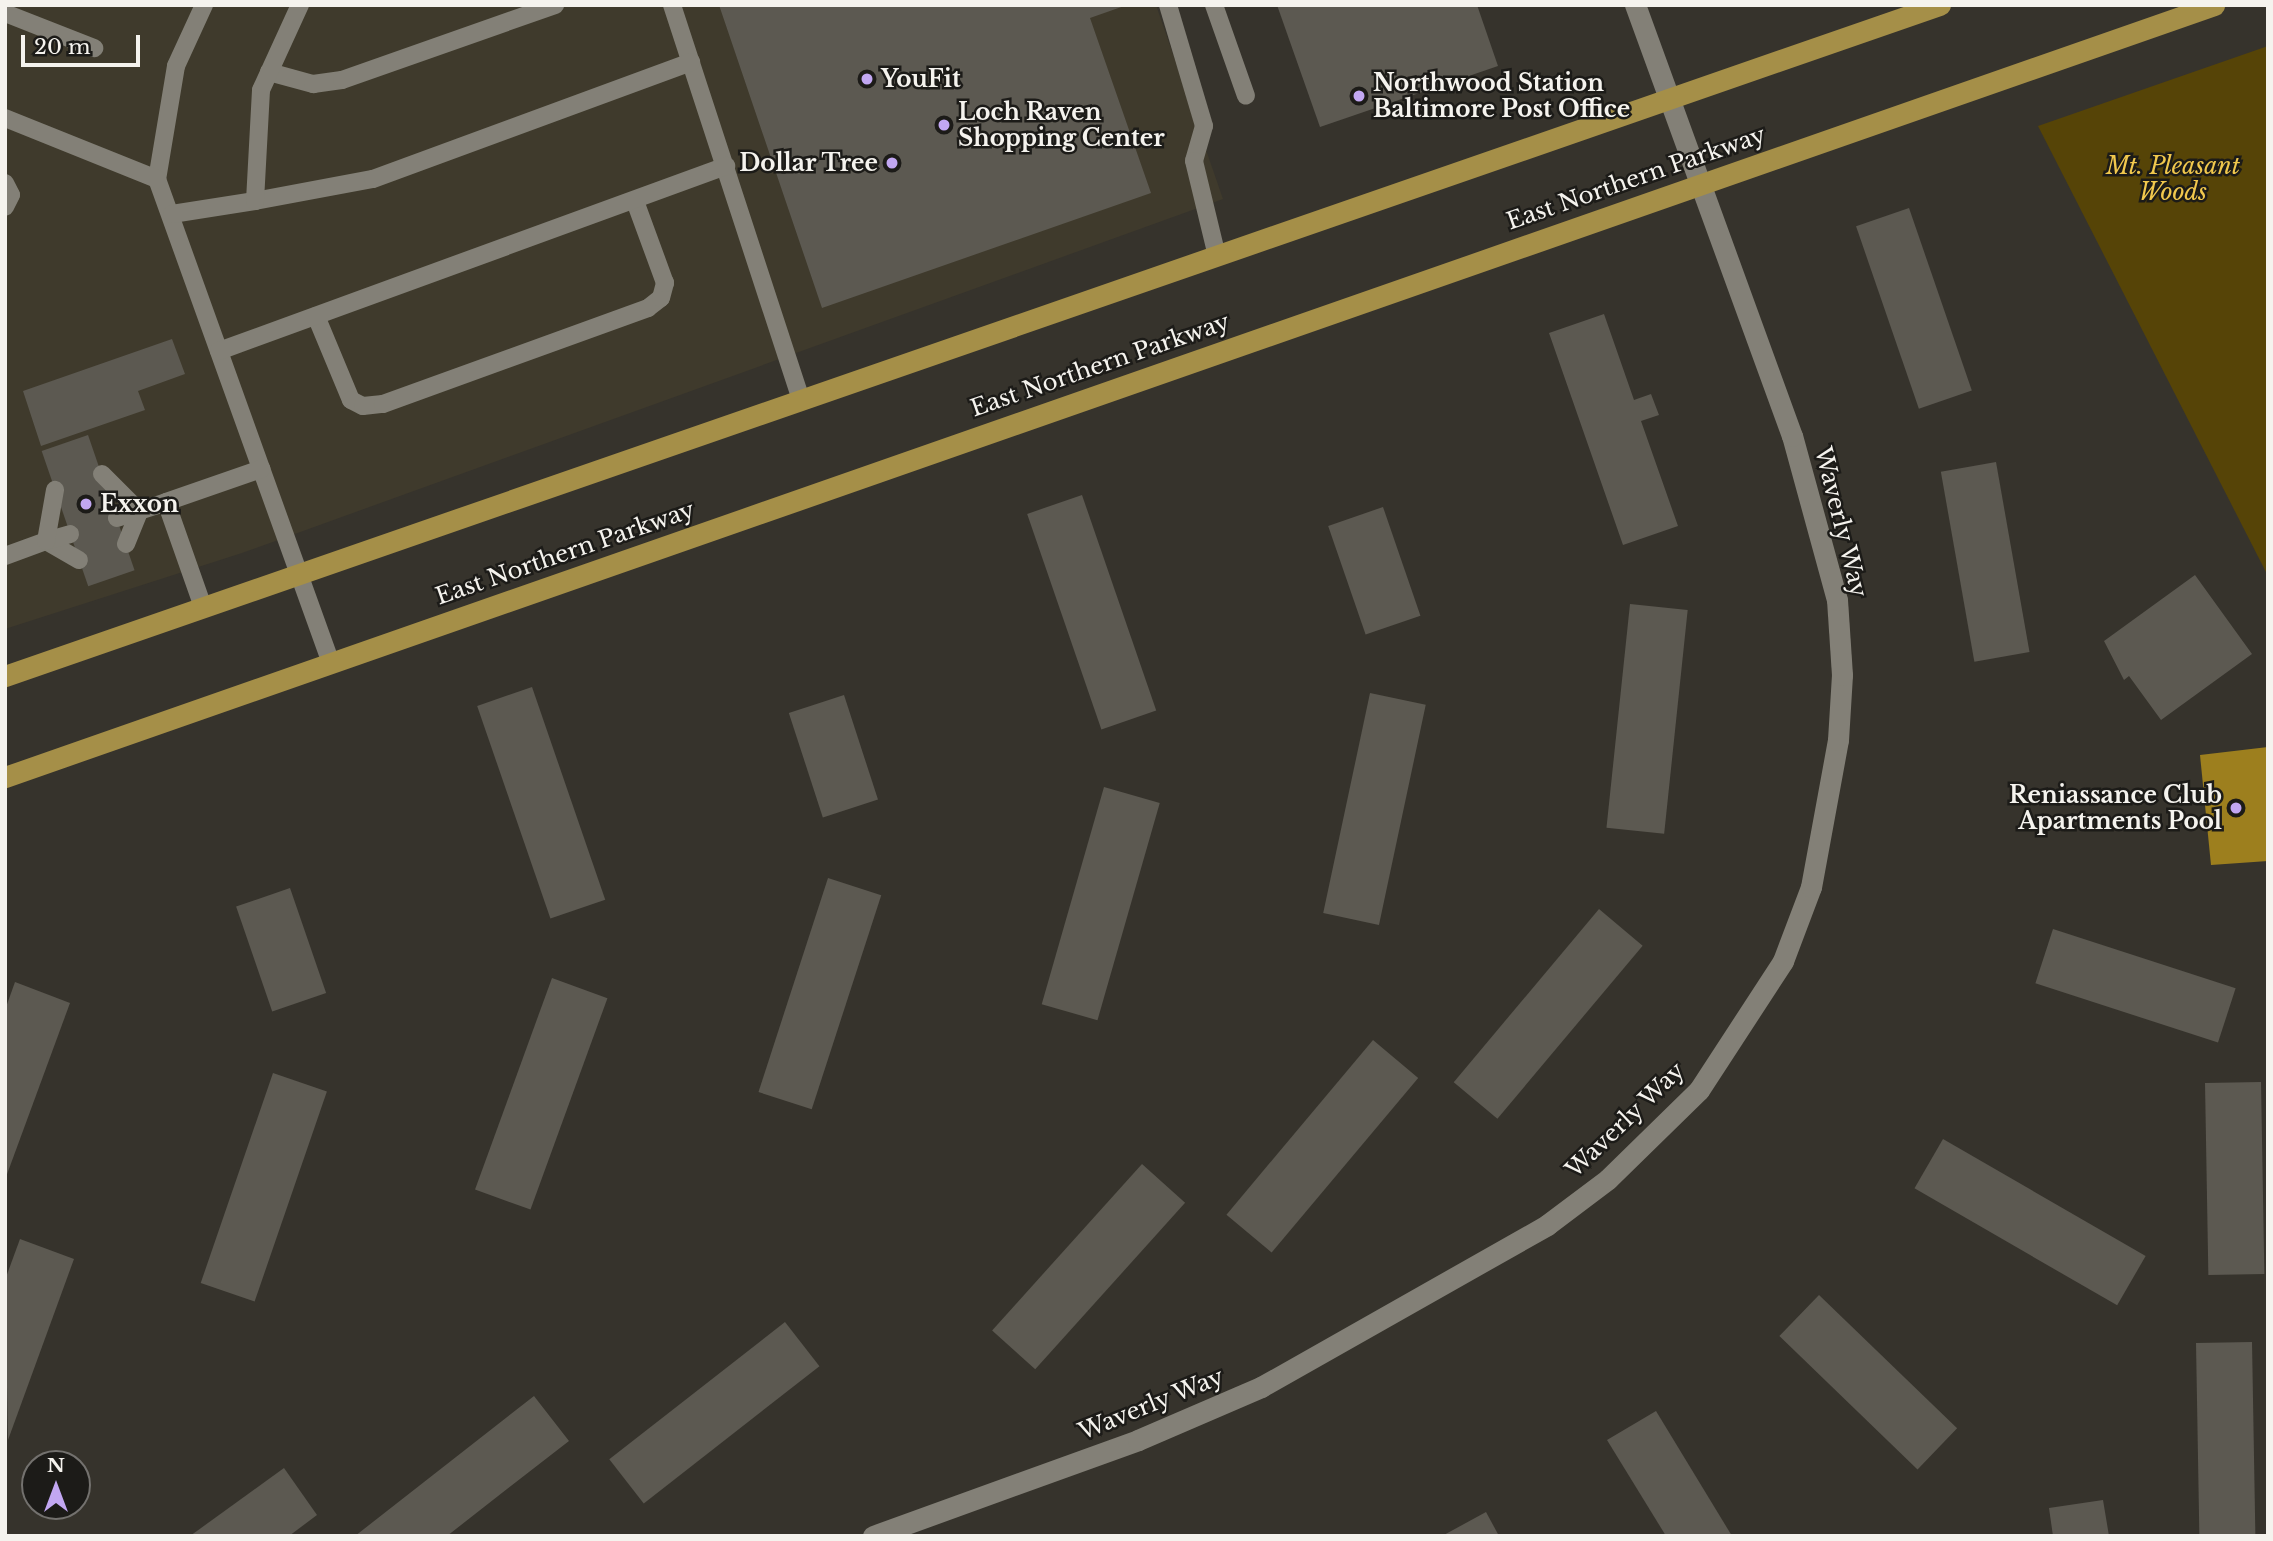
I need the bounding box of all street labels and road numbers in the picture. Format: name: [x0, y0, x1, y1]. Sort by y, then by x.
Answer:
street label: East Northern Parkway: [1503, 121, 1769, 235]
street label: East Northern Parkway: [967, 308, 1233, 422]
street label: Waverly Way: [1809, 443, 1873, 601]
street label: East Northern Parkway: [432, 496, 698, 610]
street label: Waverly Way: [1559, 1056, 1691, 1184]
street label: Waverly Way: [1074, 1362, 1228, 1446]

